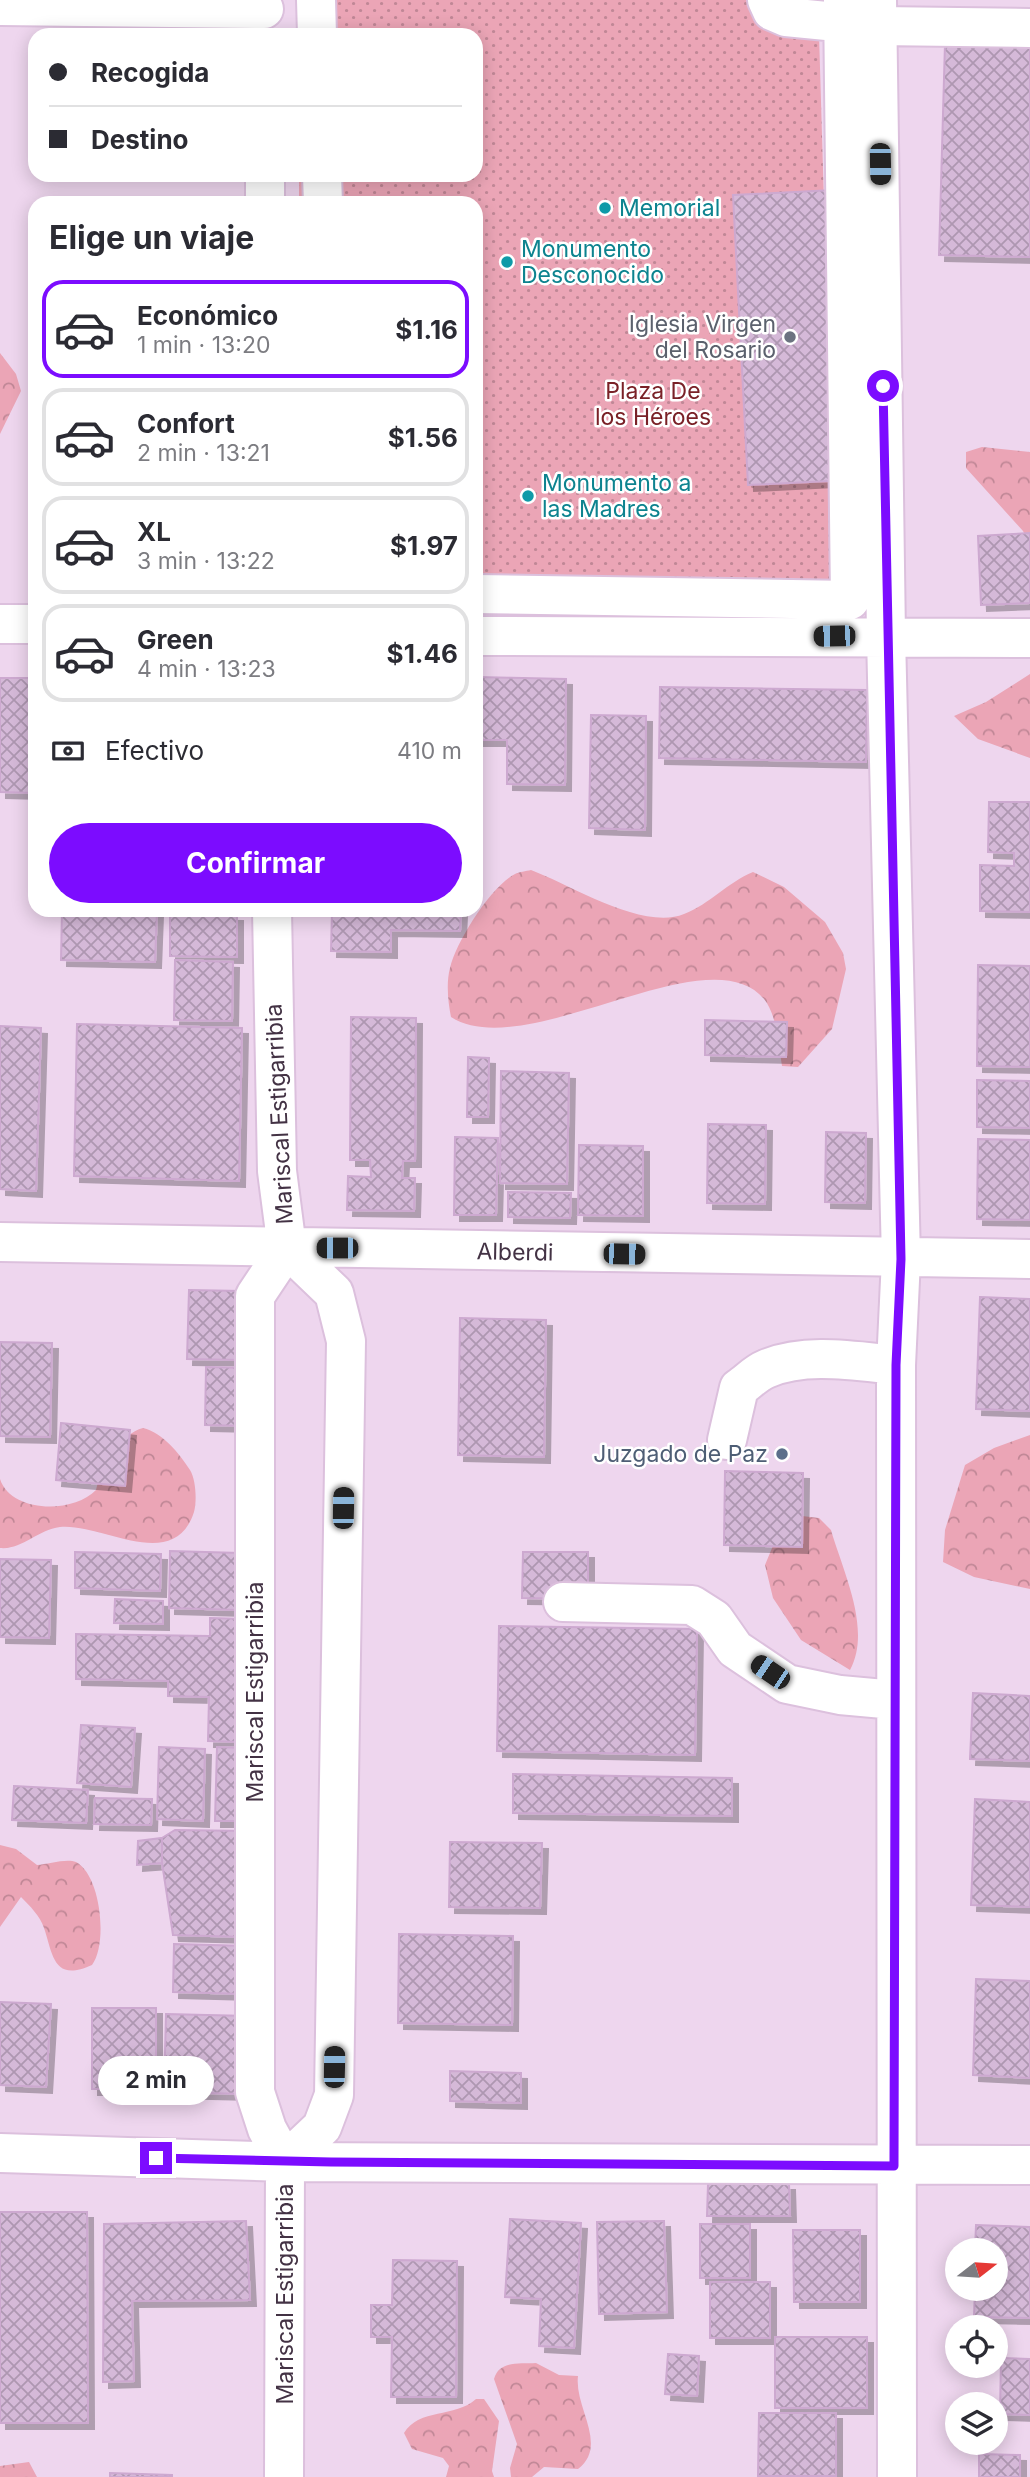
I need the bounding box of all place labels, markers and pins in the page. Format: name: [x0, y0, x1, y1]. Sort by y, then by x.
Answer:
place label: Memorial: [619, 194, 720, 222]
marker: Memorial: [597, 200, 613, 216]
place label: Monumento Desconocido: [521, 235, 664, 289]
marker: Monumento Desconocido: [499, 254, 515, 270]
place label: Iglesia Virgen del Rosario: [629, 310, 776, 364]
marker: Iglesia Virgen del Rosario: [782, 329, 798, 345]
place label: Monumento a las Madres: [542, 469, 691, 523]
marker: Monumento a las Madres: [520, 488, 536, 504]
place label: Juzgado de Paz: [593, 1440, 768, 1468]
marker: Juzgado de Paz: [774, 1446, 790, 1462]

